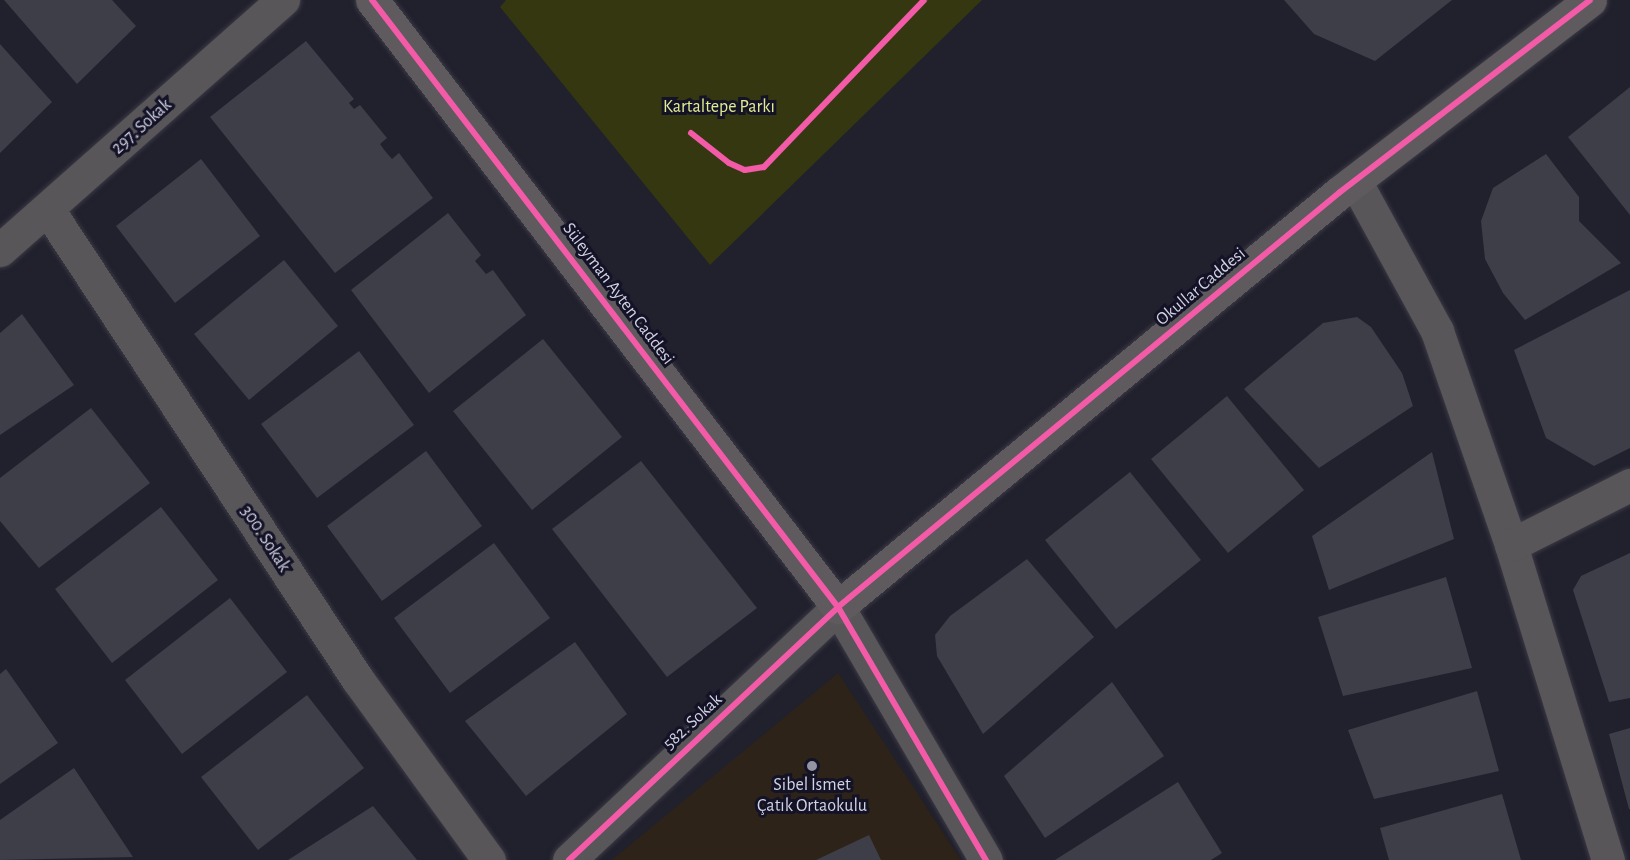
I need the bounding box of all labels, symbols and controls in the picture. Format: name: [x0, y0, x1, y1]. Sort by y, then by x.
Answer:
street label: 297. Sokak: [108, 95, 176, 159]
park label: Kartaltepe Parkı: [663, 96, 775, 118]
street label: Süleyman Ayten Caddesi: [558, 219, 678, 369]
street label: Okullar Caddesi: [1152, 243, 1250, 331]
street label: 300. Sokak: [236, 502, 294, 576]
street label: 582. Sokak: [659, 689, 727, 755]
marker: Sibel İsmet Çatık Ortaokulu: [805, 759, 819, 773]
place label: Sibel İsmet Çatık Ortaokulu: [757, 775, 867, 818]

